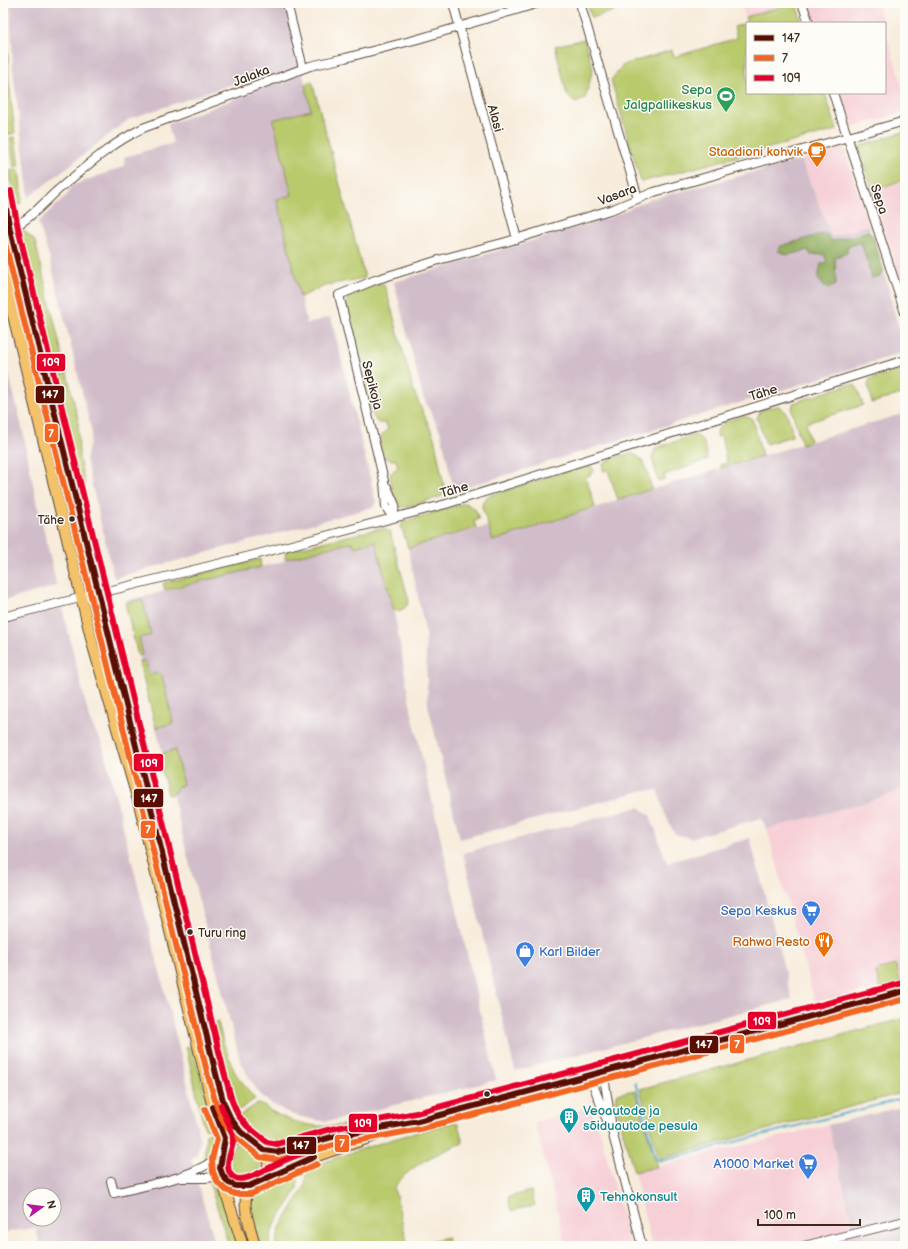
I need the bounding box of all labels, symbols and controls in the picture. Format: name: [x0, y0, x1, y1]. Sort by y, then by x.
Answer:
legend: [746, 22, 886, 94]
text: 147: [782, 31, 800, 46]
text: 7: [782, 51, 788, 66]
street label: Jalaka: [231, 62, 272, 90]
text: 109: [782, 71, 801, 86]
place label: Sepa Jalgpallikeskus: [624, 82, 713, 113]
sports icon: Sepa Jalgpallikeskus: [715, 85, 737, 113]
street label: Alasi: [484, 103, 506, 134]
cafe icon: Staadioni kohvik: [806, 140, 828, 168]
place label: Staadioni kohvik: [709, 144, 804, 160]
street label: Vasara: [596, 180, 639, 210]
street label: Sepa: [867, 182, 891, 216]
line badge: 109: [36, 353, 66, 372]
text: 109: [42, 356, 60, 369]
street label: Sepikoja: [358, 359, 386, 411]
street label: Tähe: [747, 381, 780, 405]
line badge: 147: [35, 385, 65, 404]
text: 147: [41, 388, 59, 401]
line badge: 7: [44, 423, 59, 443]
text: 7: [48, 427, 54, 440]
street label: Tähe: [438, 478, 471, 502]
place label: Tähe: [38, 513, 64, 528]
marker: Tähe: [67, 514, 77, 524]
line badge: 109: [133, 753, 164, 772]
text: 109: [140, 757, 158, 770]
line badge: 147: [133, 788, 164, 808]
text: 147: [140, 792, 158, 805]
line badge: 7: [140, 820, 156, 839]
text: 7: [145, 823, 151, 836]
supermarket icon: Sepa Keskus: [800, 899, 822, 927]
place label: Sepa Keskus: [721, 903, 798, 919]
place label: Turu ring: [198, 926, 246, 941]
marker: Turu ring: [185, 927, 195, 937]
restaurant icon: Rahwa Resto: [813, 930, 835, 958]
place label: Rahwa Resto: [732, 934, 810, 950]
shop icon: Karl Bilder: [514, 940, 536, 968]
place label: Karl Bilder: [539, 944, 601, 960]
line badge: 109: [747, 1011, 777, 1030]
text: 109: [753, 1015, 771, 1028]
line badge: 7: [729, 1034, 745, 1054]
line badge: 147: [689, 1035, 719, 1054]
text: 147: [695, 1038, 713, 1051]
text: 7: [734, 1038, 740, 1051]
unlabelled marker: [482, 1089, 492, 1099]
place label: Veoautode ja sõiduautode pesula: [583, 1103, 698, 1134]
building icon: Veoautode ja sõiduautode pesula: [558, 1106, 580, 1134]
line badge: 109: [348, 1113, 378, 1133]
text: 109: [354, 1117, 372, 1130]
line badge: 7: [334, 1134, 350, 1153]
line badge: 147: [286, 1136, 317, 1155]
text: 7: [339, 1137, 345, 1150]
text: 147: [292, 1139, 310, 1152]
supermarket icon: A1000 Market: [797, 1152, 819, 1180]
place label: A1000 Market: [713, 1156, 794, 1172]
building icon: Tehnokonsult: [575, 1185, 597, 1213]
north arrow: [22, 1187, 62, 1227]
place label: Tehnokonsult: [600, 1189, 678, 1205]
text: N: [44, 1199, 59, 1210]
scale bar: [758, 1201, 860, 1227]
text: 100 m: [764, 1208, 796, 1223]

